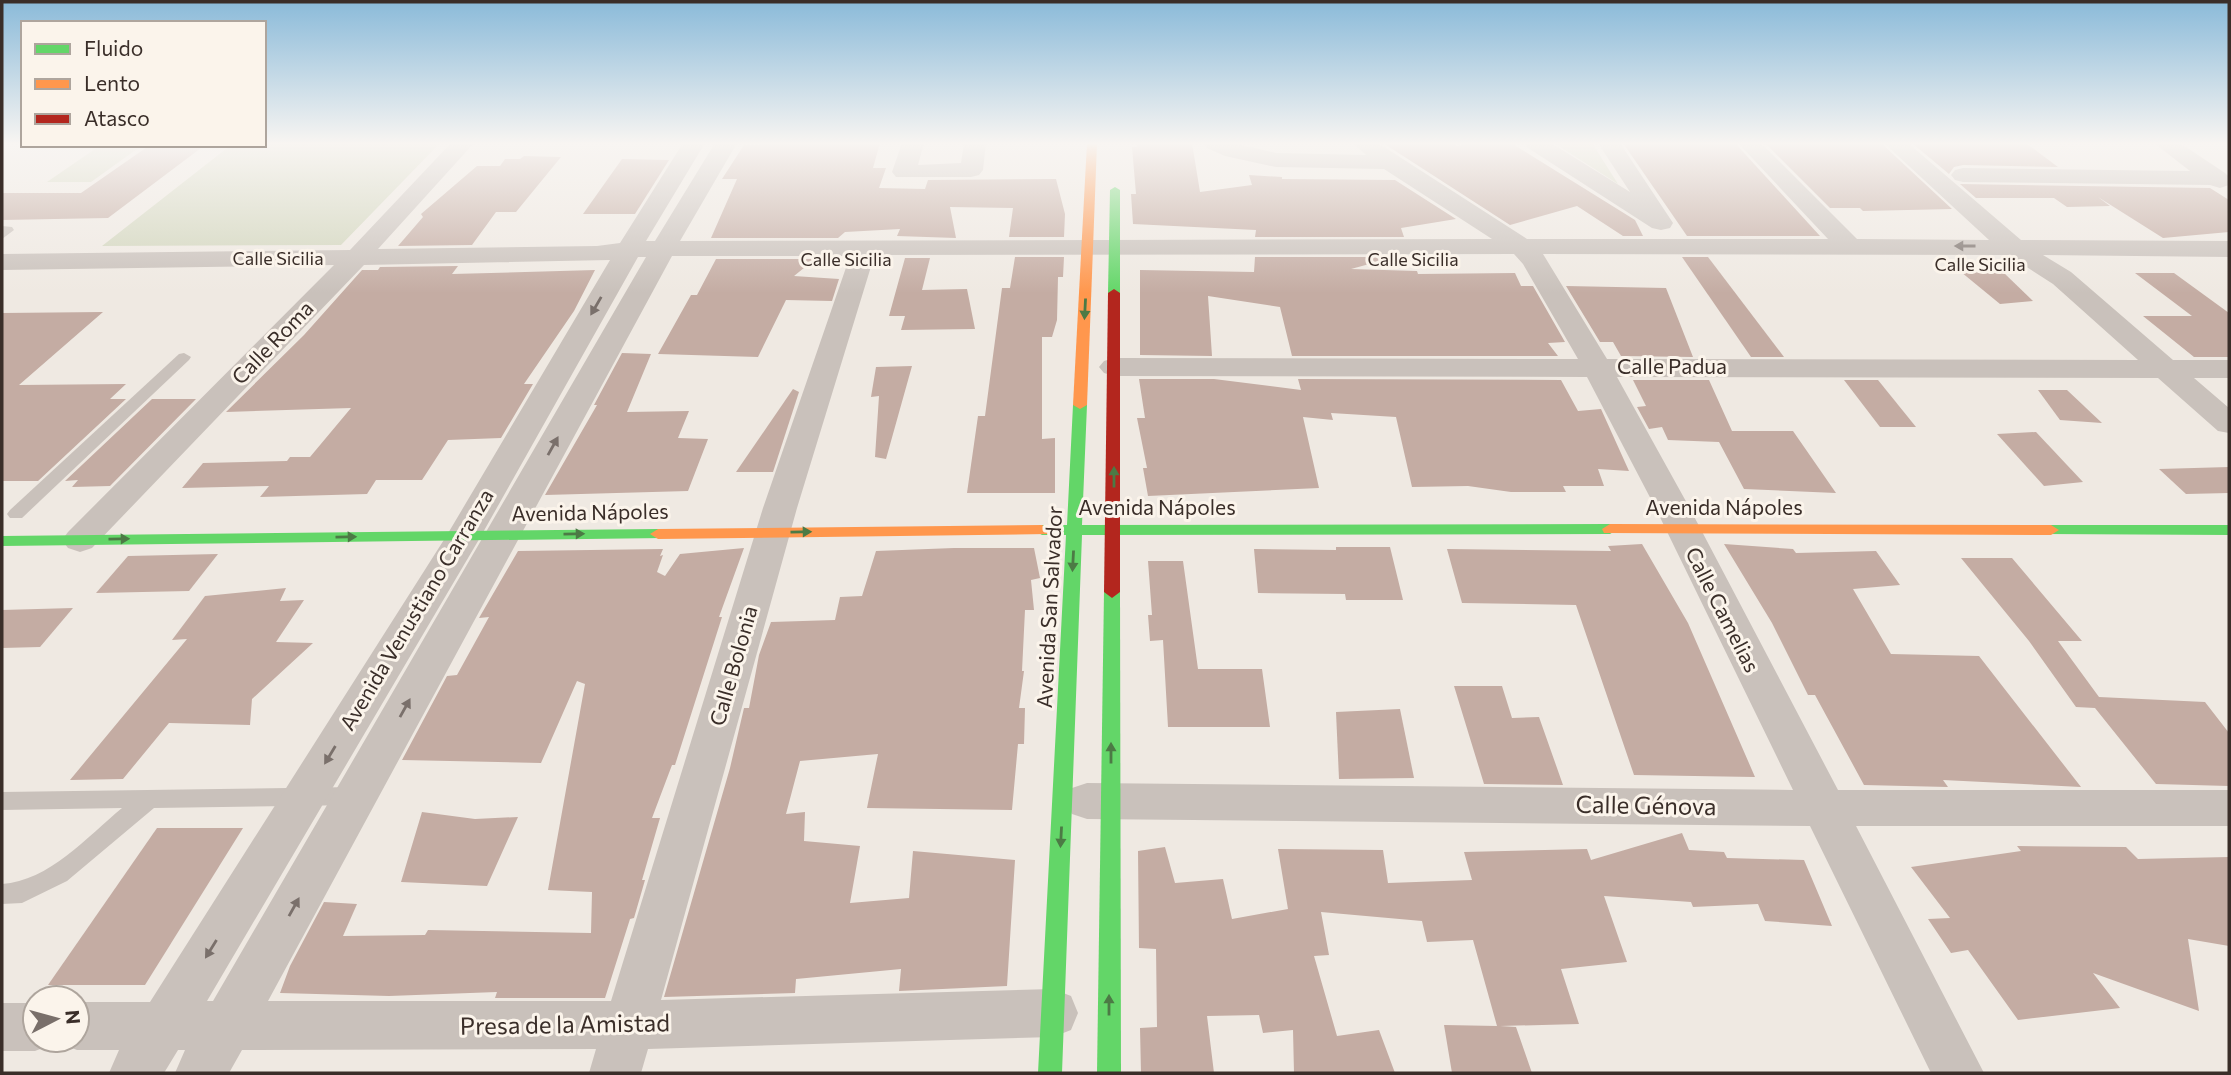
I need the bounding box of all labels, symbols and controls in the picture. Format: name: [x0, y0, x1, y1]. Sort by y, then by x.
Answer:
legend: [21, 21, 266, 147]
text: Fluido: [84, 35, 143, 60]
text: Lento: [84, 70, 140, 95]
text: Atasco: [84, 105, 150, 130]
one-way arrow: [1954, 240, 1976, 252]
street label: Calle Sicilia: [232, 247, 324, 269]
street label: Calle Sicilia: [800, 248, 892, 270]
street label: Calle Sicilia: [1367, 248, 1459, 270]
street label: Calle Sicilia: [1934, 253, 2026, 275]
street label: Calle Roma: [226, 295, 318, 389]
one-way arrow: [590, 297, 602, 316]
one-way arrow: [1079, 298, 1090, 320]
street label: Calle Padua: [1617, 353, 1727, 378]
one-way arrow: [547, 436, 559, 456]
one-way arrow: [1108, 465, 1119, 487]
street label: Avenida Venustiano Carranza: [334, 484, 498, 734]
street label: Avenida Nápoles: [1078, 494, 1236, 519]
street label: Avenida Nápoles: [1645, 494, 1803, 519]
street label: Avenida Nápoles: [511, 498, 669, 525]
street label: Avenida San Salvador: [1031, 505, 1066, 709]
one-way arrow: [791, 526, 813, 538]
one-way arrow: [563, 528, 585, 540]
one-way arrow: [336, 531, 358, 543]
one-way arrow: [108, 534, 130, 545]
street label: Calle Camelias: [1681, 543, 1766, 676]
one-way arrow: [1068, 550, 1079, 572]
street label: Calle Bolonia: [704, 603, 762, 728]
one-way arrow: [399, 699, 411, 718]
one-way arrow: [1105, 742, 1117, 764]
one-way arrow: [324, 745, 337, 765]
street label: Calle Génova: [1575, 789, 1717, 820]
one-way arrow: [1055, 826, 1066, 848]
one-way arrow: [288, 897, 300, 917]
one-way arrow: [205, 939, 218, 958]
north arrow: [21, 984, 91, 1054]
one-way arrow: [1103, 994, 1115, 1016]
street label: Presa de la Amistad: [460, 1007, 670, 1040]
text: N: [61, 1009, 86, 1025]

